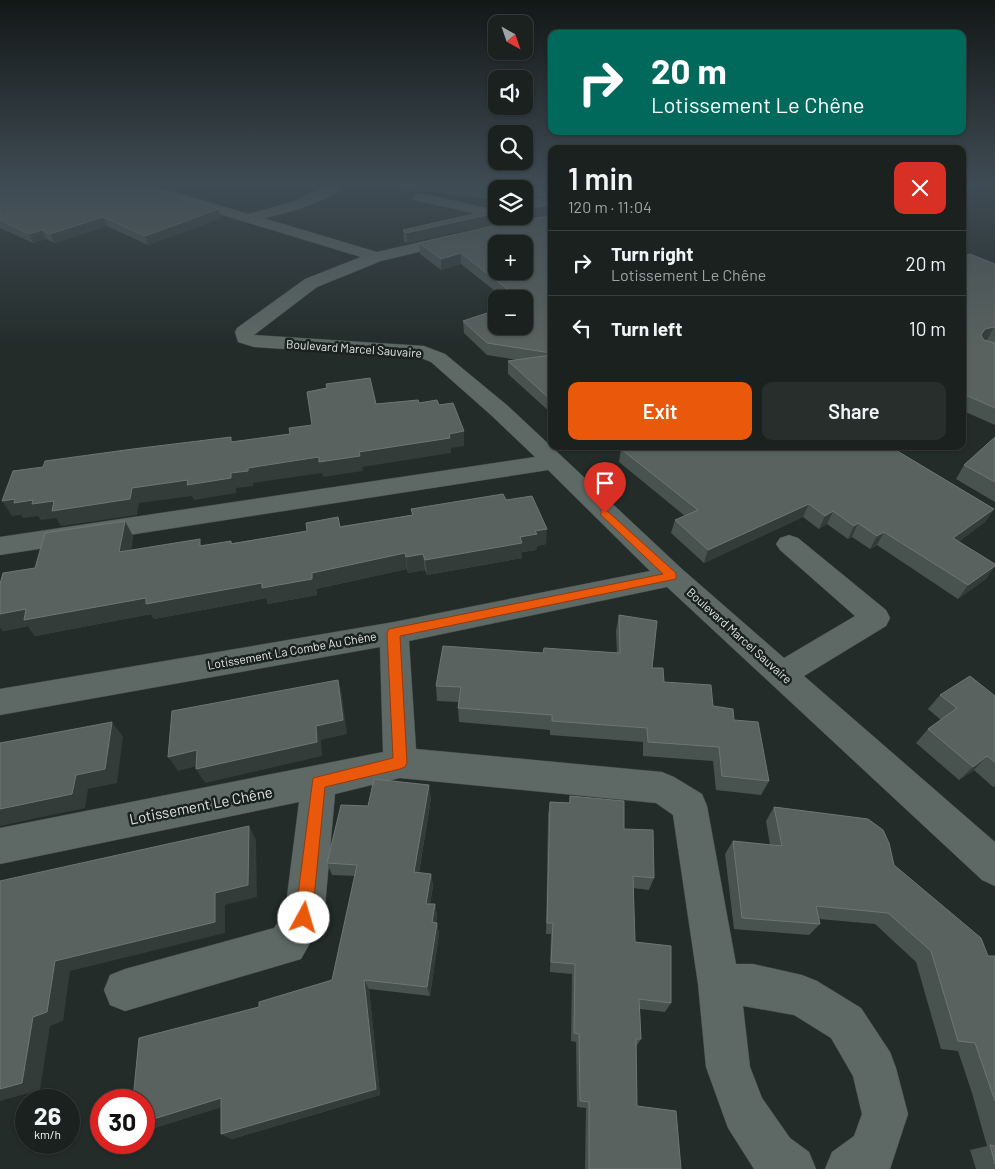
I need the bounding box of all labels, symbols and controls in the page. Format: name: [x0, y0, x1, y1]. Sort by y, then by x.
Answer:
north arrow: [488, 15, 532, 60]
map controls: [488, 15, 533, 335]
text: 20 m: [651, 49, 727, 91]
icon: right: [568, 50, 633, 115]
button: sound: [488, 70, 533, 115]
text: Lotissement Le Chêne: [651, 91, 864, 117]
button: search: [488, 125, 533, 170]
text: 1 min: [568, 160, 633, 196]
button: close: [894, 162, 946, 214]
button: layers: [488, 180, 533, 225]
text: 120 m · 11:04: [568, 197, 652, 216]
button: +: [488, 235, 533, 280]
text: Turn right: [611, 242, 693, 265]
icon: right: [568, 249, 596, 277]
text: 20 m: [906, 252, 946, 275]
text: Lotissement Le Chêne: [611, 265, 766, 284]
button: −: [488, 290, 533, 335]
icon: left: [568, 314, 596, 342]
text: Turn left: [611, 317, 682, 340]
text: 10 m: [909, 317, 946, 340]
street label: Boulevard Marcel Sauvaire: [286, 336, 423, 360]
button: Exit: [568, 382, 752, 440]
button: Share: [762, 382, 946, 440]
pin: [584, 462, 626, 513]
icon: arrive: [591, 469, 619, 497]
street label: Boulevard Marcel Sauvaire: [684, 584, 795, 686]
street label: Lotissement La Combe Au Chêne: [206, 628, 377, 672]
street label: Lotissement Le Chêne: [128, 782, 274, 828]
position arrow: [277, 891, 329, 943]
speed limit sign: 30: [90, 1089, 155, 1154]
text: 26: [34, 1100, 61, 1130]
text: km/h: [34, 1127, 61, 1141]

